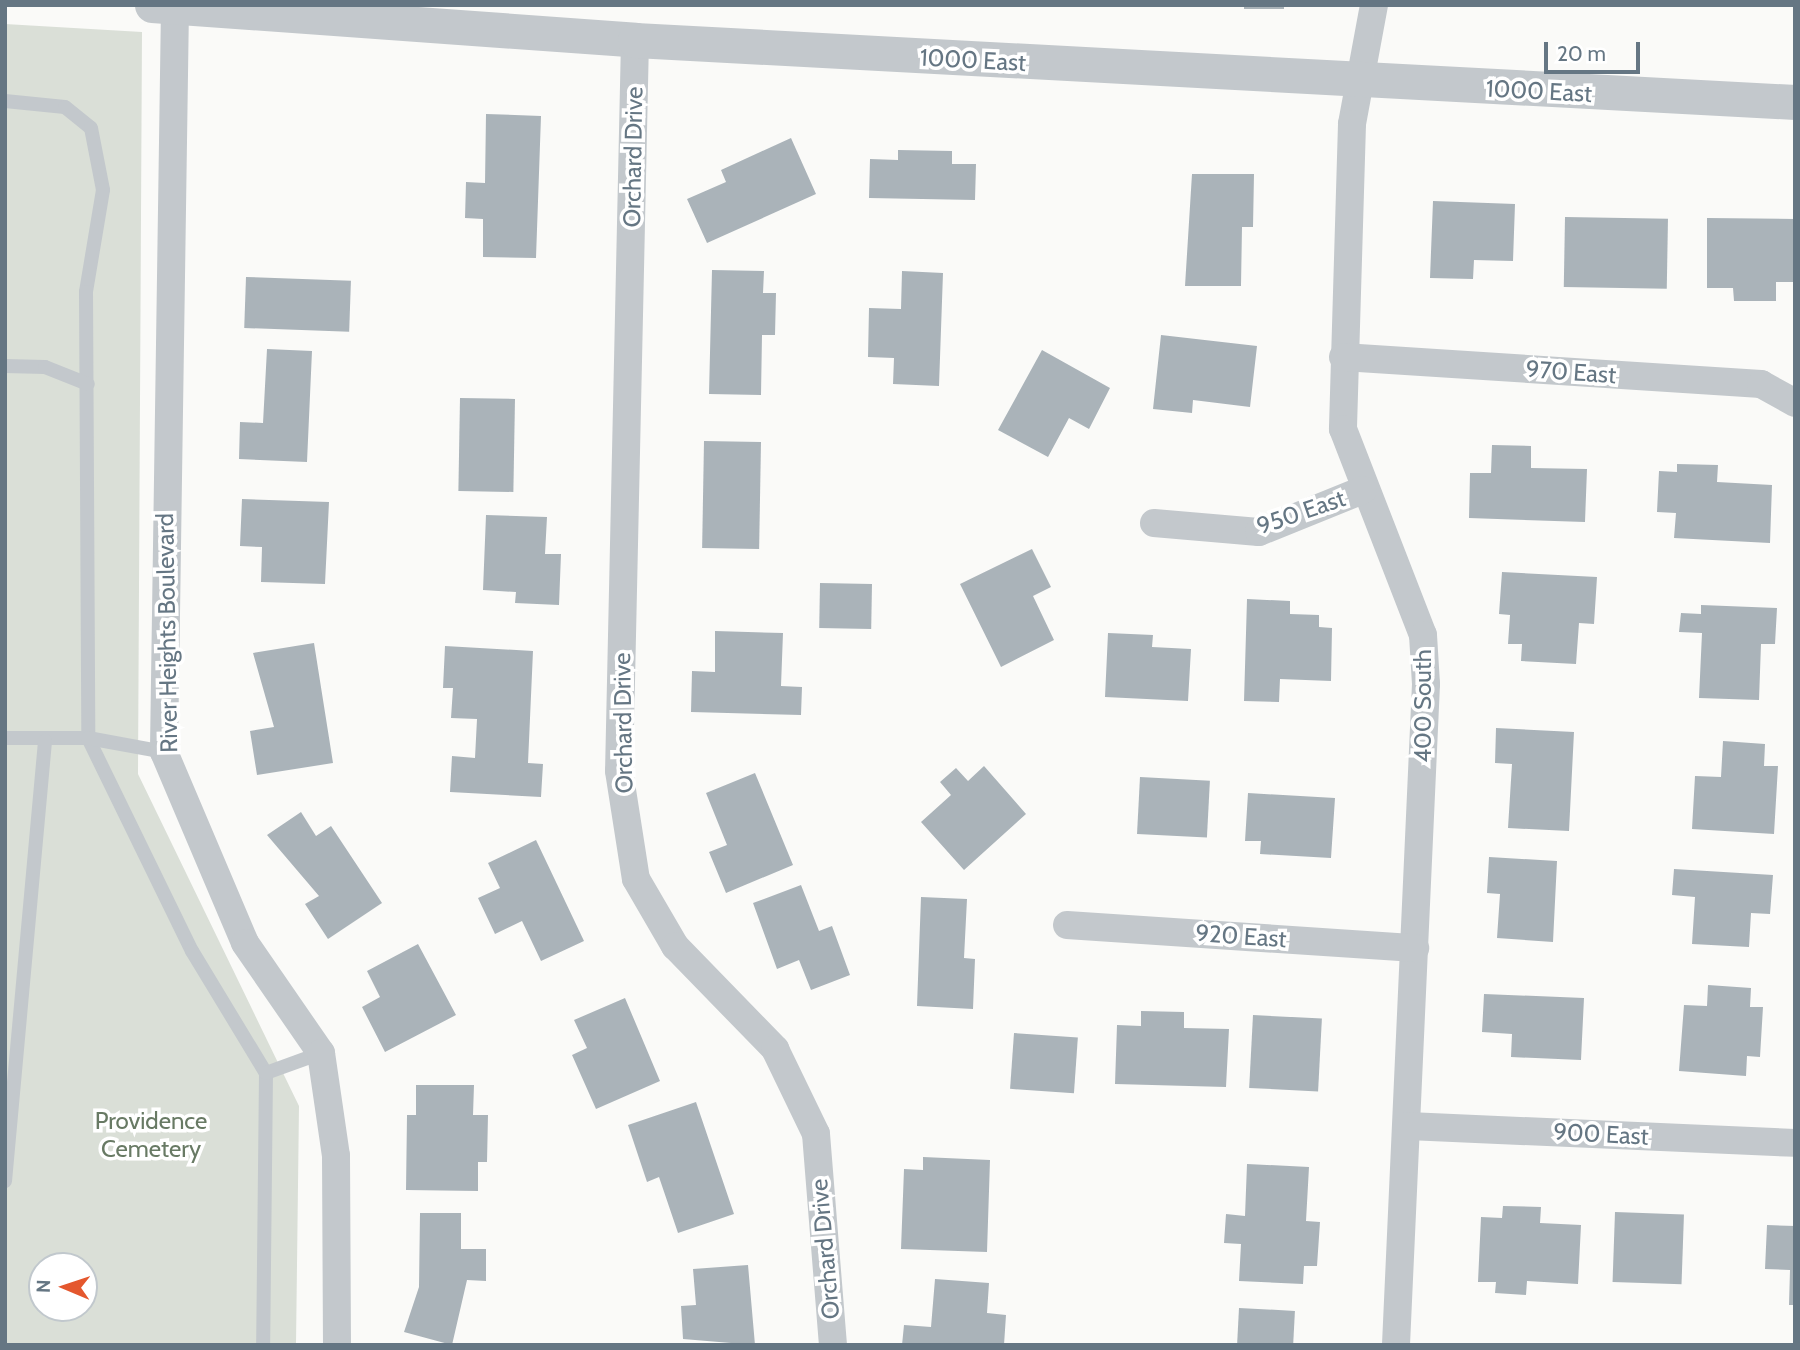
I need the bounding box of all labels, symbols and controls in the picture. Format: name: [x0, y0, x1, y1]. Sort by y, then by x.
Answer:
scale bar: [1548, 28, 1644, 72]
text: 20 m: [1557, 41, 1606, 66]
street label: 1000 East: [919, 43, 1027, 77]
street label: 1000 East: [1485, 74, 1593, 108]
street label: Orchard Drive: [617, 86, 649, 228]
street label: 970 East: [1525, 354, 1617, 390]
street label: 950 East: [1253, 483, 1349, 541]
street label: River Heights Boulevard: [151, 513, 183, 753]
street label: 400 South: [1409, 649, 1437, 763]
street label: Orchard Drive: [607, 652, 639, 794]
street label: 920 East: [1195, 918, 1287, 954]
park label: Providence Cemetery: [95, 1107, 207, 1163]
street label: 900 East: [1553, 1117, 1649, 1151]
street label: Orchard Drive: [805, 1178, 845, 1320]
north arrow: [28, 1252, 98, 1322]
text: N: [32, 1279, 55, 1293]

